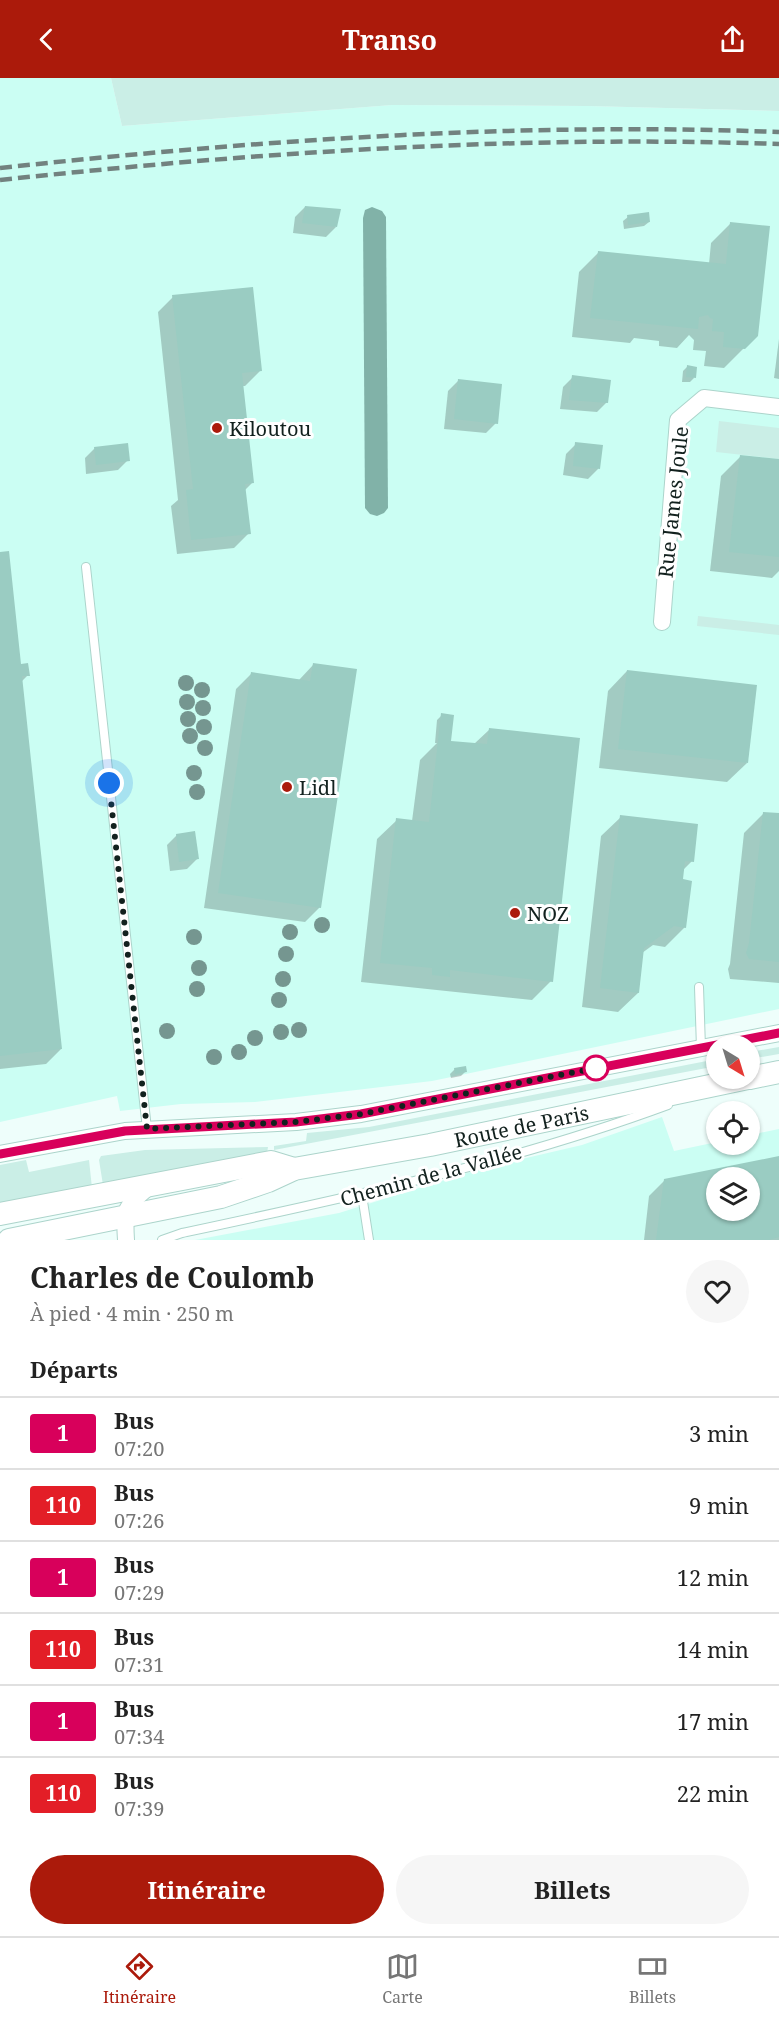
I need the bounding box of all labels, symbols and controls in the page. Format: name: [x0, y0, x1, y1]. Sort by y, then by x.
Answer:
text: Transo: [342, 21, 437, 58]
icon: back: [30, 23, 63, 56]
icon: share: [716, 23, 749, 56]
place label: Kiloutou: [229, 415, 311, 442]
marker: Kiloutou: [210, 421, 224, 435]
street label: Rue James Joule: [652, 425, 694, 579]
your location: [94, 768, 124, 798]
place label: Lidl: [299, 774, 336, 801]
marker: Lidl: [280, 780, 294, 794]
place label: NOZ: [527, 900, 569, 927]
marker: NOZ: [508, 906, 522, 920]
north arrow: [706, 1035, 760, 1089]
map controls: [706, 1035, 760, 1221]
unlabelled marker: [583, 1055, 609, 1081]
street label: Route de Paris: [452, 1098, 591, 1153]
button: locate: [706, 1101, 760, 1155]
street label: Chemin de la Vallée: [337, 1138, 525, 1212]
button: layers: [706, 1167, 760, 1221]
text: Charles de Coulomb: [30, 1258, 314, 1296]
button: heart: [686, 1260, 749, 1323]
text: À pied · 4 min · 250 m: [30, 1300, 234, 1327]
text: Départs: [30, 1354, 118, 1384]
text: Bus: [114, 1405, 154, 1435]
text: 3 min: [689, 1418, 749, 1448]
text: 1: [57, 1419, 69, 1447]
text: 07:20: [114, 1435, 164, 1462]
text: Bus: [114, 1477, 154, 1507]
text: 9 min: [689, 1490, 749, 1520]
text: 110: [45, 1491, 81, 1519]
text: 07:26: [114, 1507, 164, 1534]
text: Bus: [114, 1549, 154, 1579]
text: 12 min: [677, 1562, 749, 1592]
text: 1: [57, 1563, 69, 1591]
text: 07:29: [114, 1579, 164, 1606]
text: Bus: [114, 1621, 154, 1651]
text: 14 min: [677, 1634, 749, 1664]
text: 110: [45, 1635, 81, 1663]
text: 07:31: [114, 1651, 164, 1678]
text: Bus: [114, 1693, 154, 1723]
text: 17 min: [677, 1706, 749, 1736]
text: 1: [57, 1707, 69, 1735]
text: 07:34: [114, 1723, 164, 1750]
text: Bus: [114, 1765, 154, 1795]
text: 22 min: [677, 1778, 749, 1808]
text: 110: [45, 1779, 81, 1807]
text: 07:39: [114, 1795, 164, 1822]
button: Itinéraire: [30, 1855, 384, 1924]
button: Billets: [396, 1855, 749, 1924]
tab: Itinéraire: [103, 1950, 176, 2008]
tab: Carte: [382, 1950, 423, 2008]
tab: Billets: [629, 1950, 676, 2008]

